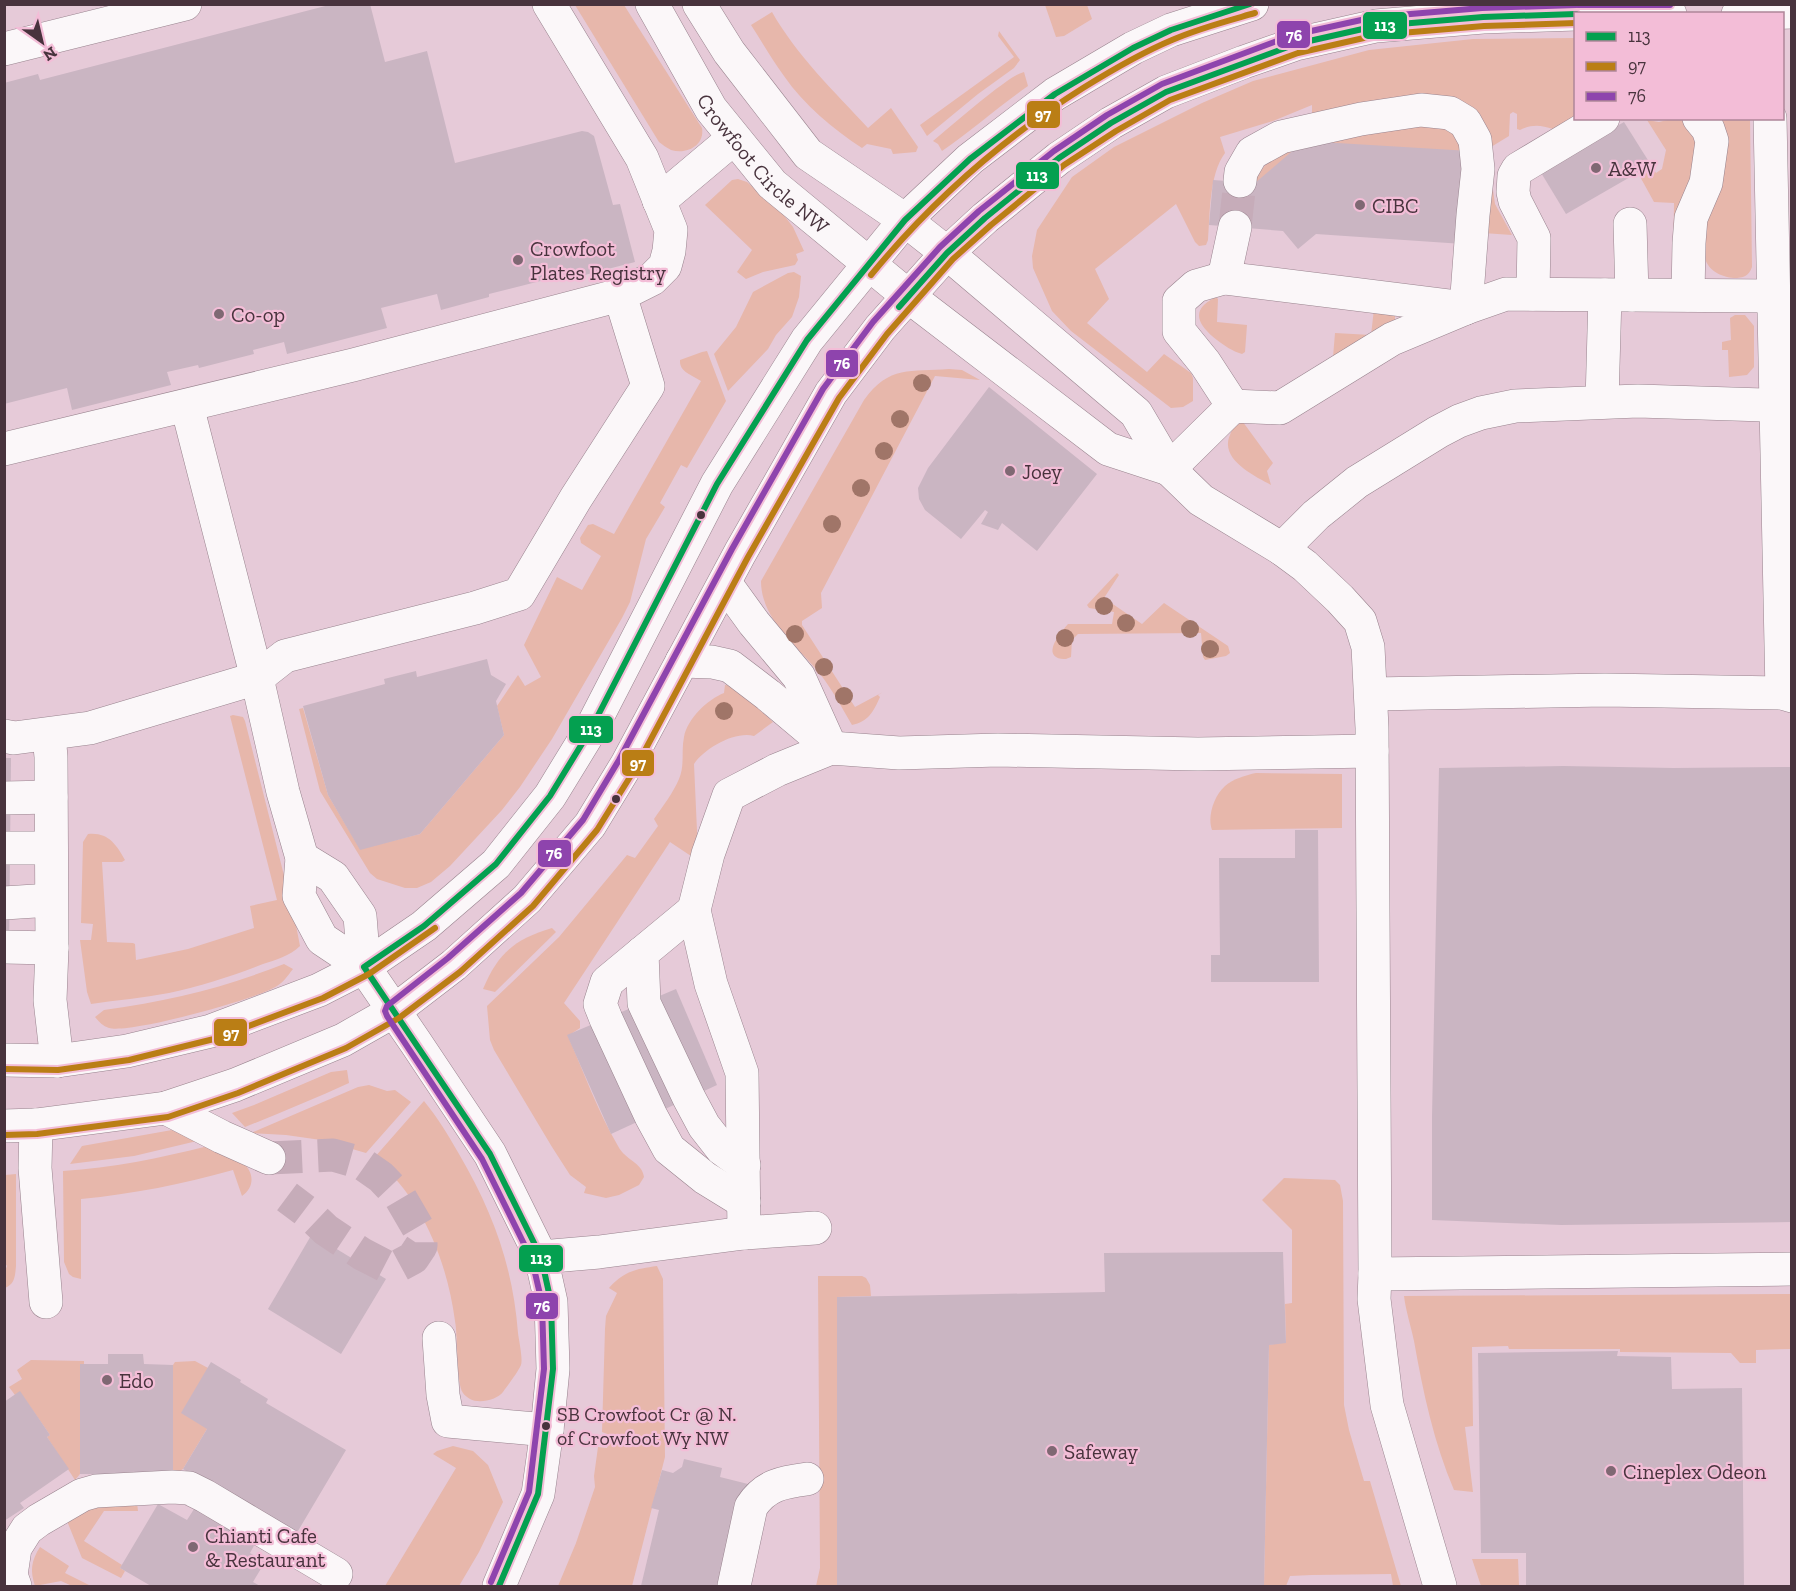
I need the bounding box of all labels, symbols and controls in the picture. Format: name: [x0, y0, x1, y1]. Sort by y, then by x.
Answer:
line badge: 113: [1362, 11, 1408, 40]
north arrow: [12, 12, 72, 72]
legend: [1574, 12, 1784, 120]
text: 113: [1374, 16, 1396, 35]
line badge: 76: [1276, 20, 1311, 49]
text: 113: [1628, 25, 1651, 47]
text: 76: [1286, 26, 1303, 45]
text: N: [40, 43, 60, 65]
text: 97: [1628, 55, 1647, 77]
text: 76: [1628, 85, 1646, 107]
street label: Crowfoot Circle NW: [692, 89, 835, 239]
line badge: 97: [1026, 100, 1061, 129]
text: 97: [1035, 105, 1051, 124]
place label: A&W: [1608, 156, 1656, 181]
line badge: 113: [1015, 161, 1060, 190]
marker: A&W: [1589, 161, 1603, 175]
text: 113: [1026, 166, 1048, 185]
place label: CIBC: [1372, 193, 1419, 218]
marker: CIBC: [1353, 198, 1367, 212]
place label: Crowfoot Plates Registry: [530, 236, 666, 285]
marker: Crowfoot Plates Registry: [511, 253, 525, 267]
place label: Co-op: [231, 302, 285, 327]
marker: Co-op: [212, 307, 226, 321]
line badge: 76: [825, 349, 859, 378]
text: 76: [834, 354, 851, 373]
place label: Joey: [1022, 459, 1062, 484]
marker: Joey: [1003, 464, 1017, 478]
unlabelled marker: [695, 509, 707, 521]
line badge: 113: [568, 715, 614, 744]
text: 113: [580, 720, 602, 739]
line badge: 97: [621, 749, 655, 777]
text: 97: [630, 754, 646, 773]
unlabelled marker: [610, 793, 622, 805]
line badge: 76: [537, 839, 572, 868]
text: 76: [546, 844, 563, 863]
line badge: 97: [213, 1018, 248, 1047]
text: 97: [223, 1024, 239, 1043]
line badge: 113: [518, 1244, 564, 1273]
text: 113: [530, 1249, 552, 1268]
line badge: 76: [525, 1292, 559, 1320]
text: 76: [534, 1297, 551, 1316]
place label: Edo: [119, 1368, 154, 1393]
marker: Edo: [100, 1373, 114, 1387]
place label: SB Crowfoot Cr @ N. of Crowfoot Wy NW: [557, 1402, 736, 1450]
marker: SB Crowfoot Cr @ N. of Crowfoot Wy NW: [540, 1420, 552, 1432]
place label: Safeway: [1064, 1439, 1138, 1464]
marker: Safeway: [1045, 1444, 1059, 1458]
place label: Cineplex Odeon: [1623, 1459, 1766, 1484]
marker: Cineplex Odeon: [1604, 1464, 1618, 1478]
place label: Chianti Cafe & Restaurant: [205, 1523, 326, 1572]
marker: Chianti Cafe & Restaurant: [186, 1540, 200, 1554]

